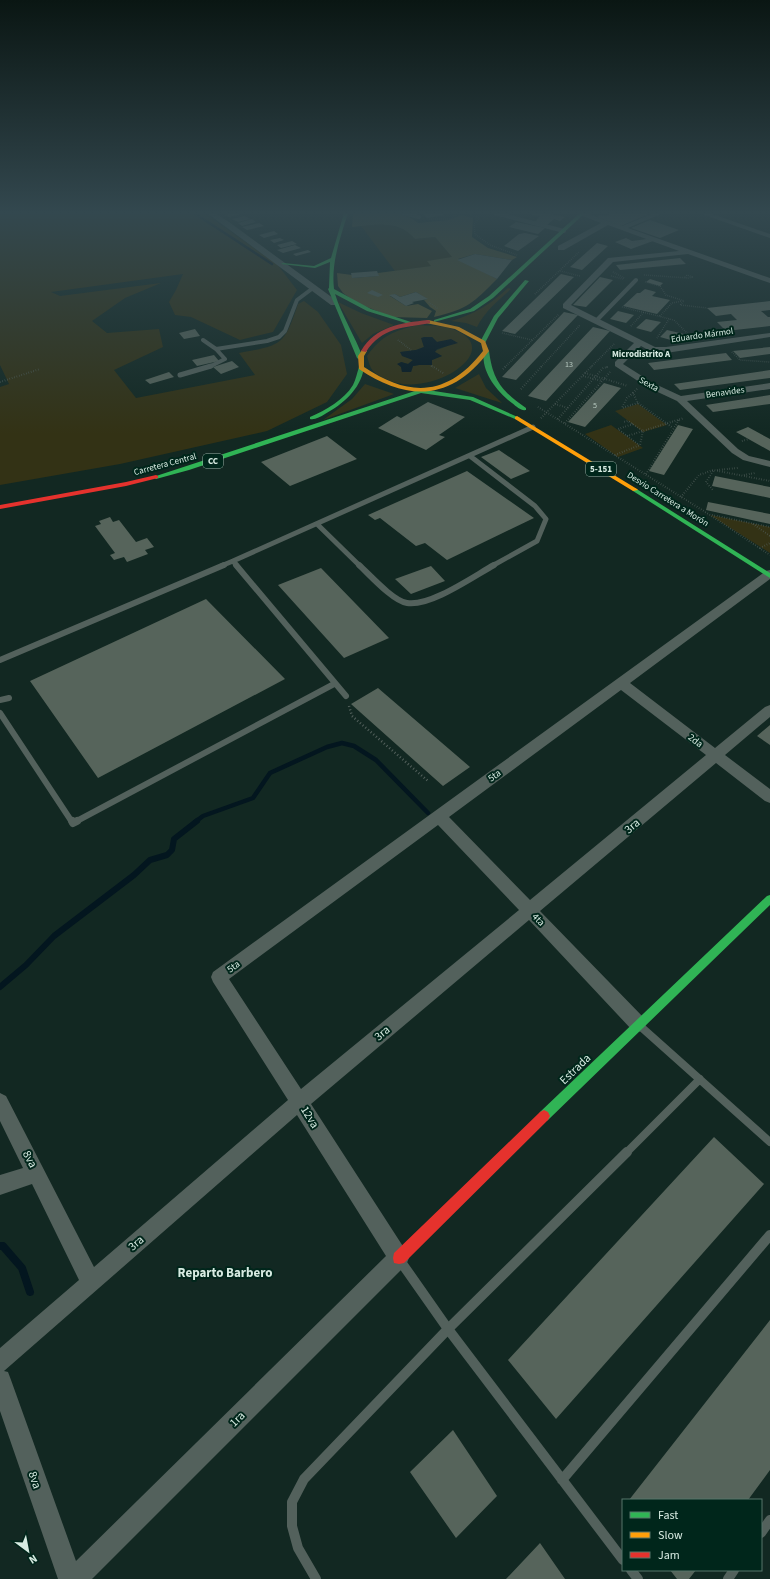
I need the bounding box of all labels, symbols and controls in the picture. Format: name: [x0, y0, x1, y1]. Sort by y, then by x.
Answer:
street label: Eduardo Mármol: [670, 325, 734, 346]
district label: Microdistrito A: [612, 348, 671, 361]
house number: 13: [565, 359, 573, 370]
street label: Sexta: [637, 374, 661, 395]
street label: Benavides: [705, 383, 745, 402]
house number: 5: [593, 400, 597, 411]
street label: Carretera Central: [132, 450, 198, 479]
road number: CC: [203, 454, 223, 468]
road number: 5-151: [586, 462, 616, 476]
street label: Desvio Carretera a Morón: [624, 469, 711, 530]
street label: 2da: [685, 731, 706, 751]
street label: 5ta: [485, 766, 504, 785]
street label: 3ra: [621, 815, 644, 838]
street label: 4ta: [529, 910, 548, 929]
street label: 5ta: [224, 957, 243, 976]
street label: 3ra: [371, 1022, 394, 1045]
street label: Estrada: [556, 1050, 595, 1089]
street label: 12va: [296, 1103, 323, 1132]
street label: 8va: [18, 1148, 41, 1171]
street label: 3ra: [125, 1232, 148, 1255]
district label: Reparto Barbero: [178, 1264, 272, 1282]
street label: 1ra: [226, 1408, 249, 1431]
street label: 8va: [24, 1469, 45, 1491]
legend: [622, 1499, 762, 1571]
text: Fast: [658, 1507, 678, 1524]
text: Slow: [658, 1527, 683, 1544]
north arrow: [8, 1531, 48, 1571]
text: Jam: [658, 1547, 680, 1564]
text: N: [26, 1551, 40, 1567]

